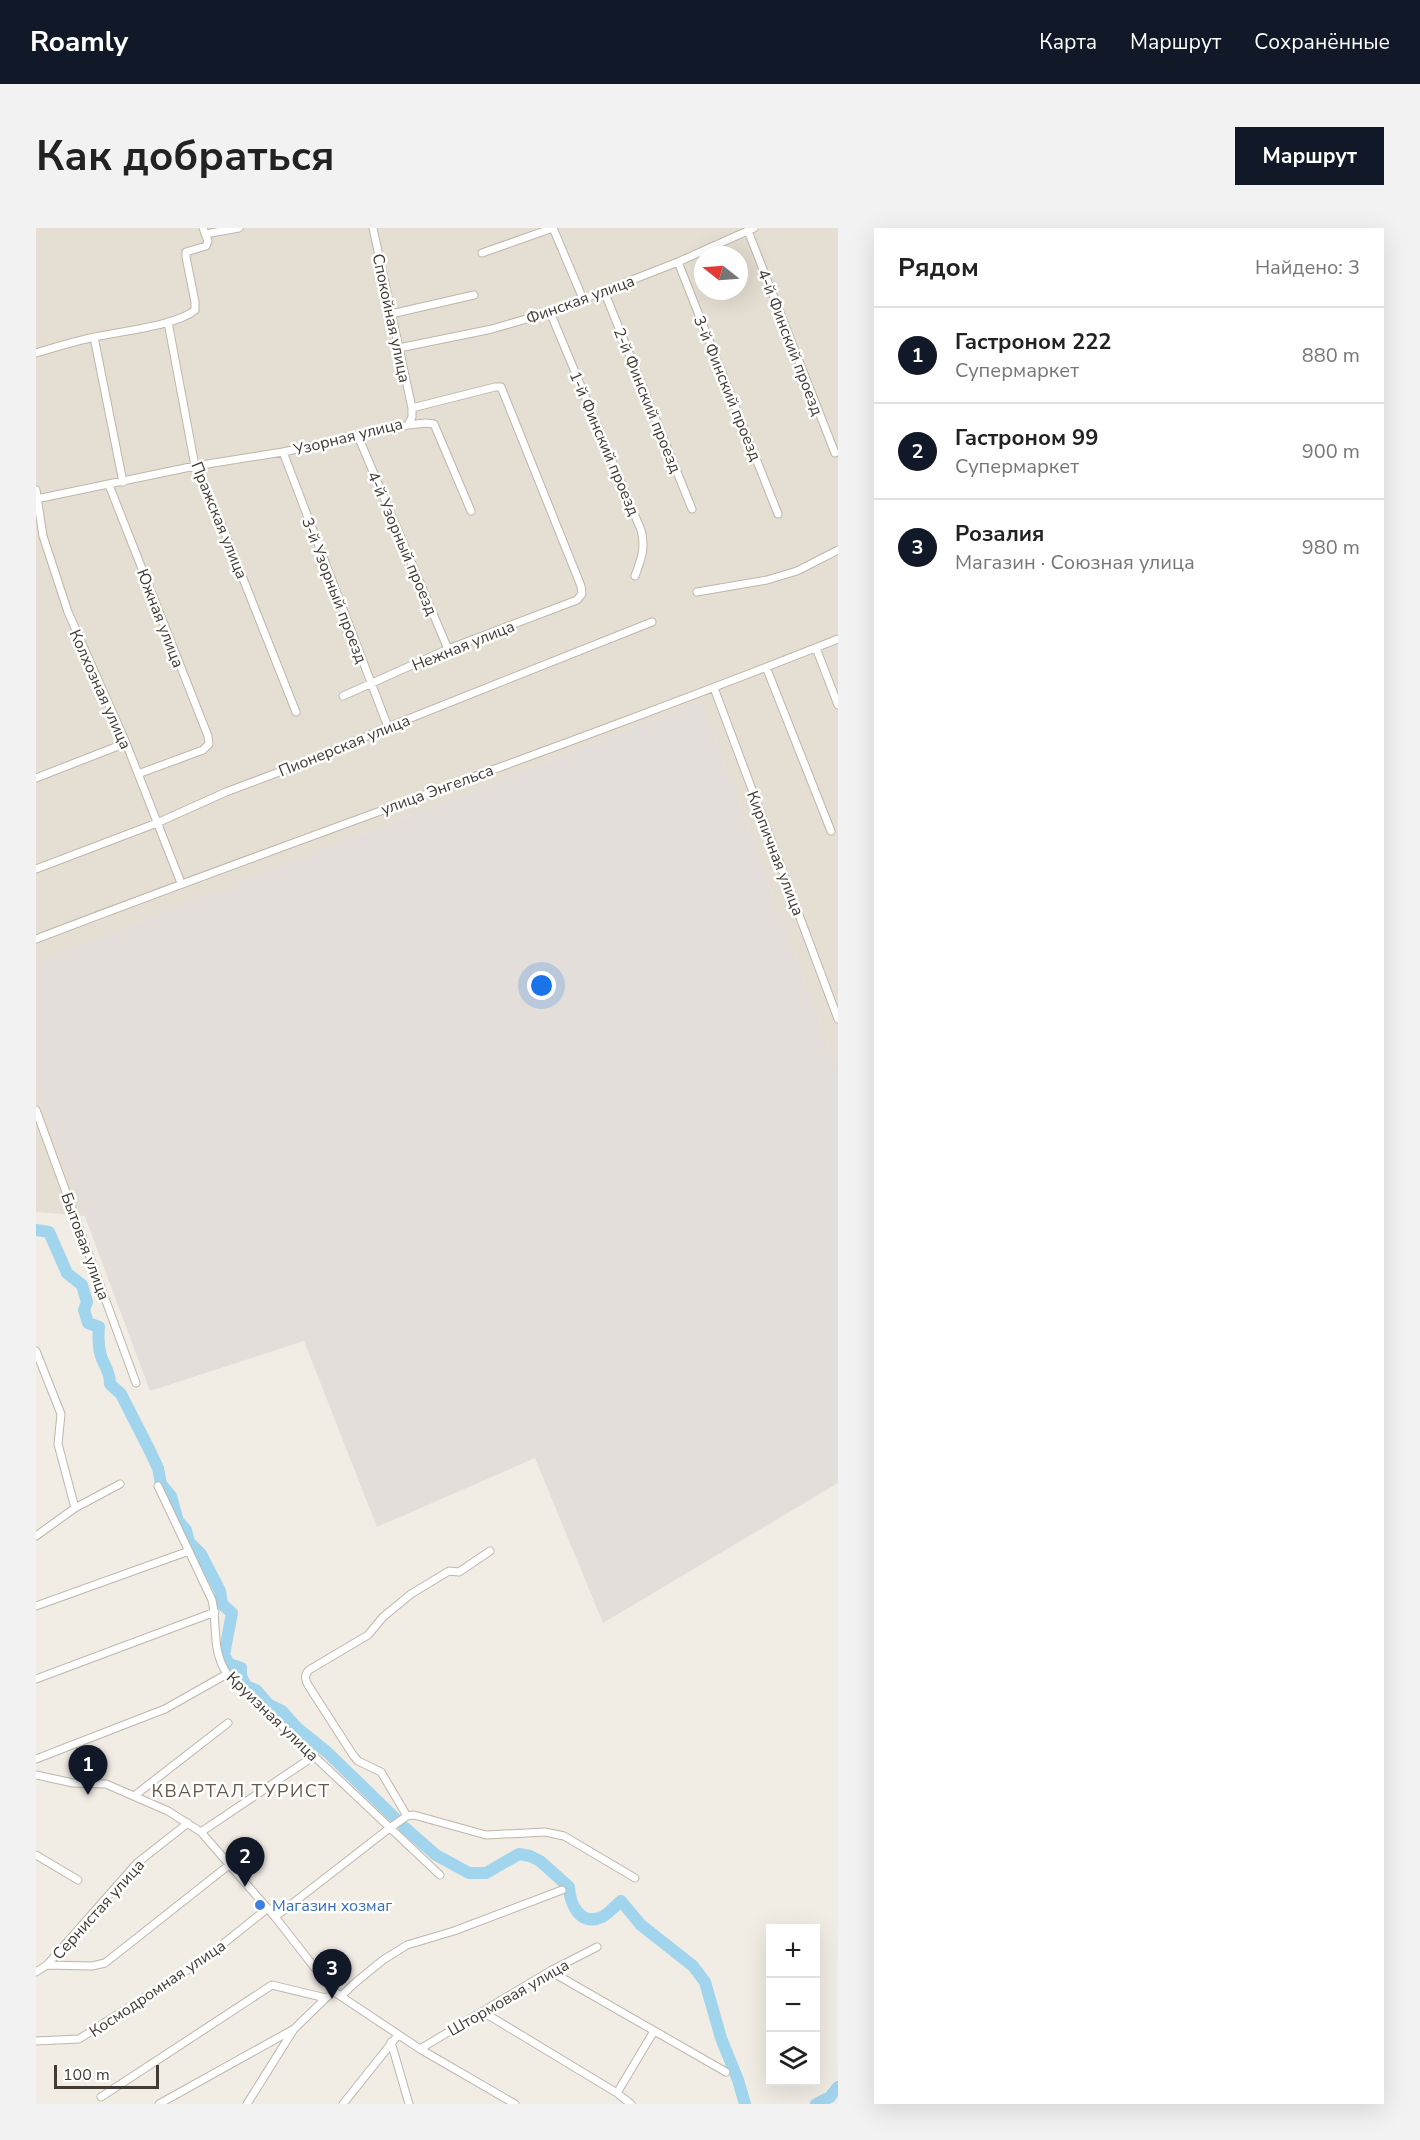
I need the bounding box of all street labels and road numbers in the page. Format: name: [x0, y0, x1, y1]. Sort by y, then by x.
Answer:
street label: Спокойная улица: [367, 252, 415, 385]
street label: 4-й Финский проезд: [752, 266, 828, 419]
street label: Финская улица: [523, 270, 638, 330]
street label: 3-й Финский проезд: [688, 312, 767, 465]
street label: 2-й Финский проезд: [608, 324, 687, 477]
street label: 1-й Финский проезд: [564, 368, 645, 520]
street label: Узорная улица: [290, 413, 405, 461]
street label: Пражская улица: [186, 458, 253, 582]
street label: 4-й Узорный проезд: [362, 468, 443, 619]
street label: 3-й Узорный проезд: [296, 514, 372, 667]
street label: Южная улица: [131, 566, 189, 671]
street label: Нежная улица: [409, 615, 518, 677]
street label: Колхозная улица: [64, 626, 136, 753]
street label: Пионерская улица: [275, 709, 413, 782]
street label: улица Энгельса: [378, 759, 497, 821]
street label: Кирпичная улица: [741, 788, 809, 919]
street label: Бытовая улица: [55, 1189, 115, 1303]
street label: Круизная улица: [221, 1667, 323, 1767]
street label: Сернистая улица: [48, 1855, 150, 1965]
street label: Космодромная улица: [85, 1935, 230, 2043]
street label: Штормовая улица: [444, 1954, 573, 2042]

